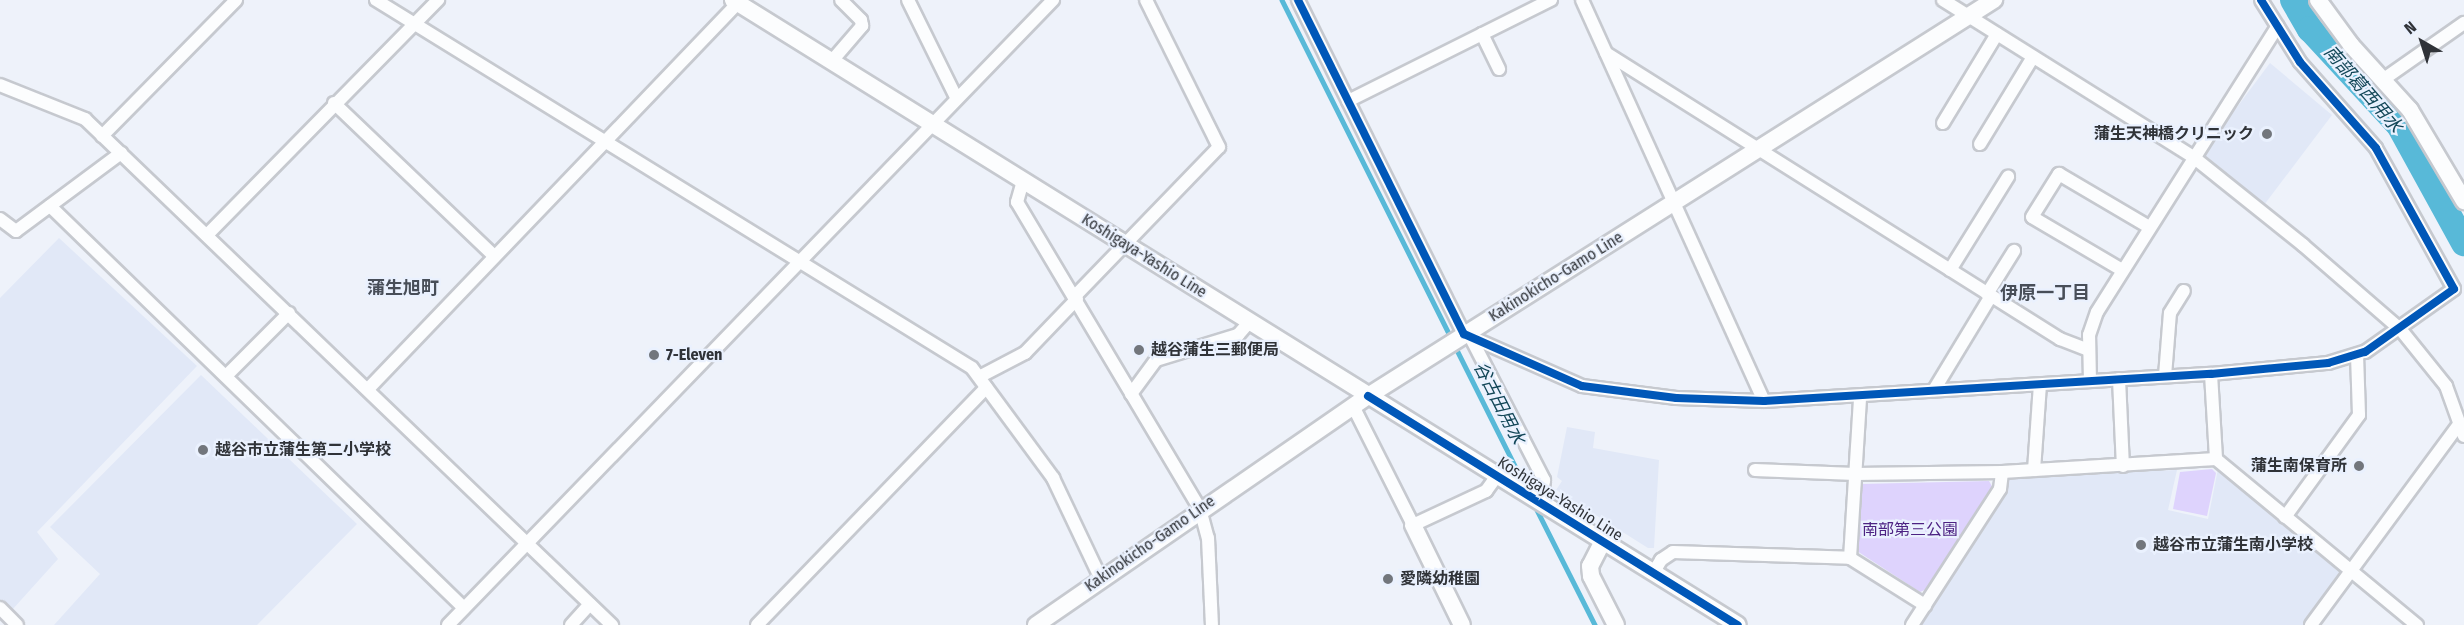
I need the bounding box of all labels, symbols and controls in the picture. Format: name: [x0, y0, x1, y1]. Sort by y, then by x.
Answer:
north arrow: [2392, 12, 2452, 72]
text: N: [2401, 17, 2420, 38]
water label: 南部葛西用水: [2319, 41, 2407, 137]
place label: 蒲生天神橋クリニック: [2094, 124, 2254, 144]
marker: 蒲生天神橋クリニック: [2258, 125, 2276, 143]
street label: Koshigaya-Yashio Line: [1078, 210, 1210, 302]
street label: Kakinokicho-Gamo Line: [1485, 228, 1627, 326]
district label: 蒲生旭町: [367, 277, 439, 299]
district label: 伊原一丁目: [2000, 282, 2090, 304]
place label: 越谷蒲生三郵便局: [1151, 340, 1279, 360]
marker: 越谷蒲生三郵便局: [1132, 343, 1146, 357]
place label: 7-Eleven: [666, 345, 722, 365]
marker: 7-Eleven: [647, 348, 661, 362]
water label: 谷古田用水: [1469, 358, 1529, 448]
place label: 越谷市立蒲生第二小学校: [215, 440, 391, 460]
marker: 越谷市立蒲生第二小学校: [196, 443, 210, 457]
street label: Koshigaya-Yashio Line: [1494, 453, 1626, 545]
place label: 蒲生南保育所: [2251, 456, 2347, 476]
marker: 蒲生南保育所: [2352, 459, 2366, 473]
street label: Kakinokicho-Gamo Line: [1081, 492, 1219, 596]
park label: 南部第三公園: [1862, 520, 1958, 540]
place label: 越谷市立蒲生南小学校: [2153, 535, 2313, 555]
marker: 越谷市立蒲生南小学校: [2134, 538, 2148, 552]
place label: 愛隣幼稚園: [1400, 569, 1480, 589]
marker: 愛隣幼稚園: [1381, 572, 1395, 586]

